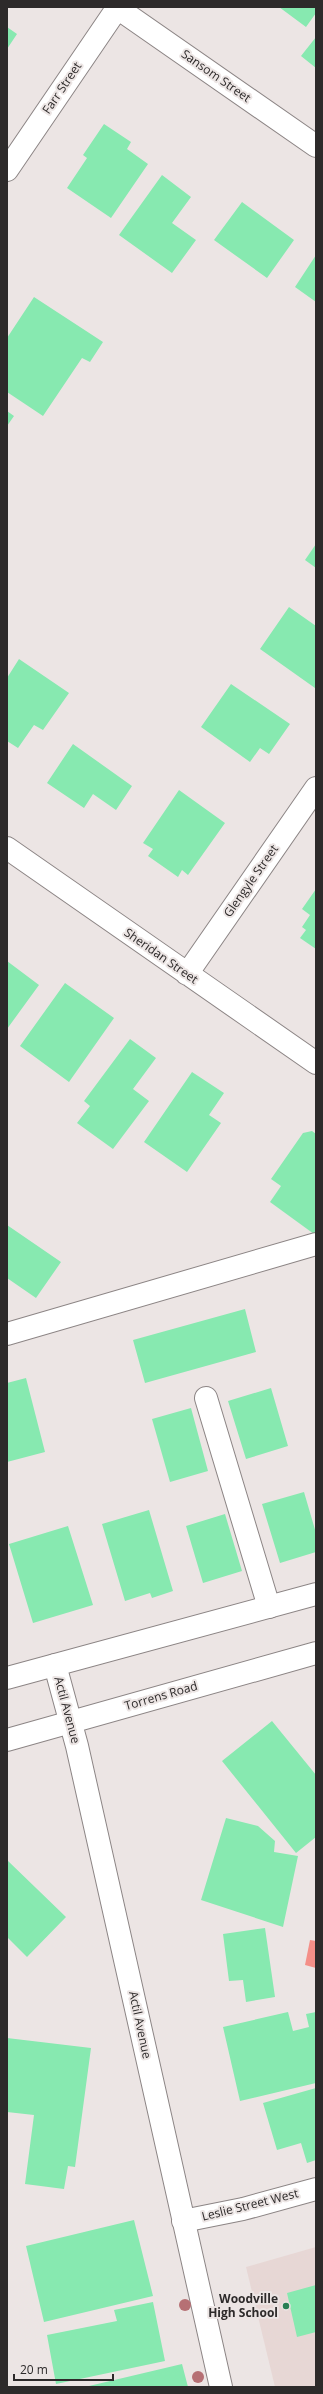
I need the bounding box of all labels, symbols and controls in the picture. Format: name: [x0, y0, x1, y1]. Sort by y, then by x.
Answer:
street label: Sansom Street: [178, 45, 254, 106]
street label: Farr Street: [38, 58, 85, 117]
street label: Glengyle Street: [219, 841, 282, 920]
street label: Sheridan Street: [121, 924, 202, 987]
street label: Actil Avenue: [50, 1675, 85, 1745]
street label: Torrens Road: [122, 1677, 199, 1714]
street label: Actil Avenue: [125, 1990, 156, 2060]
street label: Leslie Street West: [200, 2184, 300, 2225]
place label: Woodville High School: [208, 2290, 278, 2321]
marker: Woodville High School: [281, 2301, 291, 2311]
scale bar: [14, 2356, 113, 2382]
text: 20 m: [20, 2361, 48, 2378]

